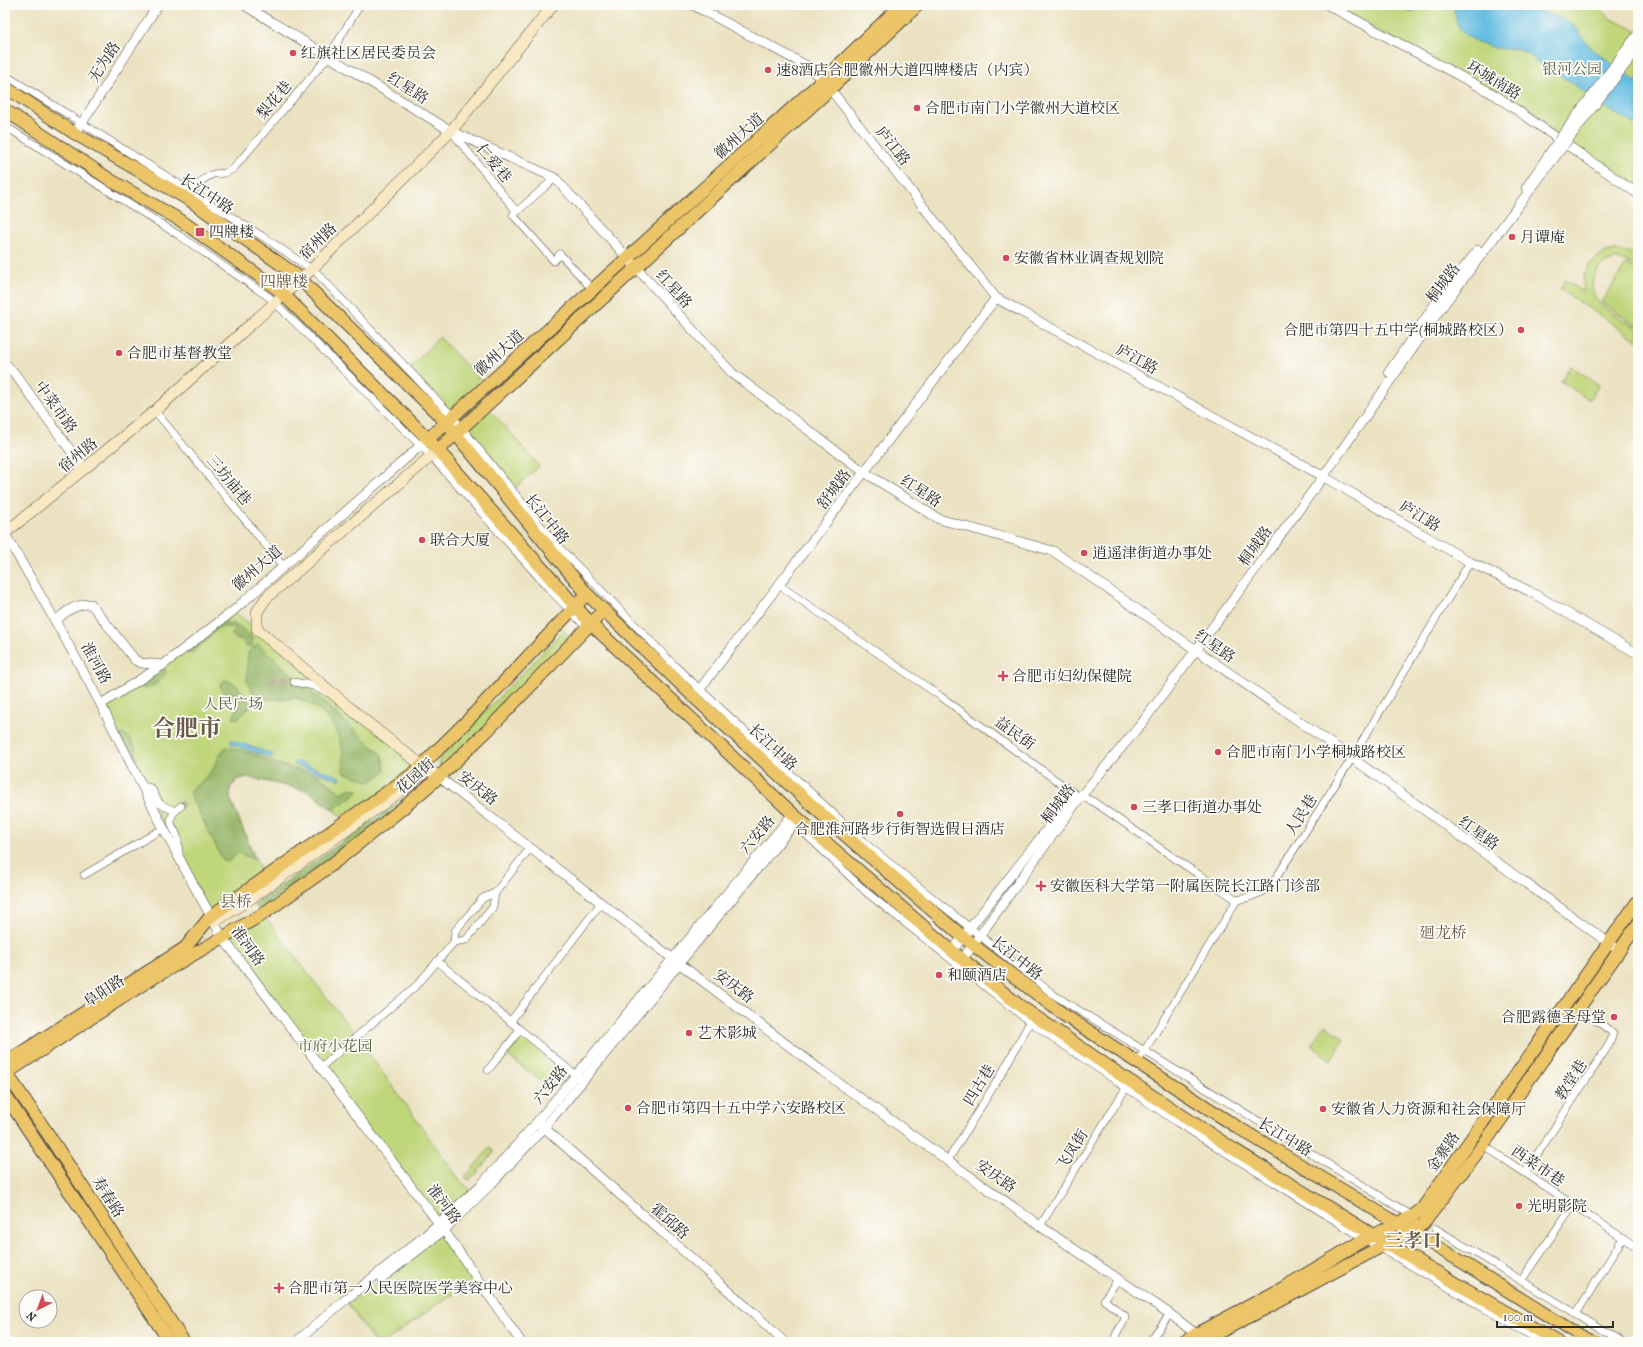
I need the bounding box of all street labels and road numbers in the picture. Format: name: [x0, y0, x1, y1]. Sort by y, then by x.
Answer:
street label: 无为路: [84, 38, 124, 86]
street label: 环城南路: [1464, 57, 1524, 103]
street label: 红星路: [384, 68, 432, 108]
street label: 梨花巷: [253, 77, 295, 123]
street label: 徽州大道: [711, 109, 767, 163]
street label: 庐江路: [872, 123, 914, 169]
street label: 仁爱巷: [473, 140, 515, 186]
street label: 长江中路: [177, 170, 237, 218]
street label: 宿州路: [296, 219, 340, 263]
street label: 桐城路: [1422, 260, 1464, 306]
street label: 红星路: [652, 266, 696, 312]
street label: 徽州大道: [471, 326, 527, 380]
street label: 庐江路: [1113, 340, 1161, 378]
street label: 中菜市路: [31, 377, 81, 437]
street label: 宿州路: [55, 434, 101, 476]
street label: 三坊庙巷: [203, 451, 255, 509]
street label: 舒城路: [813, 466, 855, 512]
street label: 红星路: [897, 471, 945, 511]
street label: 长江中路: [521, 490, 573, 548]
street label: 庐江路: [1396, 497, 1444, 535]
street label: 桐城路: [1234, 523, 1276, 569]
street label: 徽州大道: [228, 542, 286, 594]
street label: 红星路: [1191, 626, 1239, 666]
street label: 淮河路: [77, 639, 115, 687]
street label: 益民街: [992, 712, 1038, 754]
street label: 长江中路: [745, 720, 801, 774]
street label: 花园街: [392, 754, 438, 798]
street label: 安庆路: [455, 767, 501, 809]
street label: 桐城路: [1037, 781, 1079, 827]
street label: 人民巷: [1281, 791, 1321, 839]
street label: 六安路: [736, 812, 778, 858]
street label: 红星路: [1456, 812, 1502, 854]
street label: 淮河路: [227, 923, 269, 969]
street label: 长江中路: [988, 932, 1046, 984]
street label: 安庆路: [711, 965, 757, 1007]
street label: 阜阳路: [80, 971, 128, 1011]
street label: 教堂巷: [1551, 1056, 1591, 1104]
street label: 四古巷: [960, 1061, 998, 1109]
street label: 六安路: [529, 1062, 571, 1108]
street label: 长江中路: [1255, 1114, 1315, 1160]
street label: 飞凤街: [1052, 1126, 1092, 1174]
street label: 金寨路: [1423, 1128, 1463, 1176]
street label: 西菜市巷: [1508, 1142, 1568, 1190]
street label: 安庆路: [972, 1156, 1020, 1196]
street label: 寿春路: [88, 1173, 128, 1221]
street label: 淮河路: [423, 1181, 465, 1227]
street label: 霍邱路: [647, 1199, 693, 1243]

